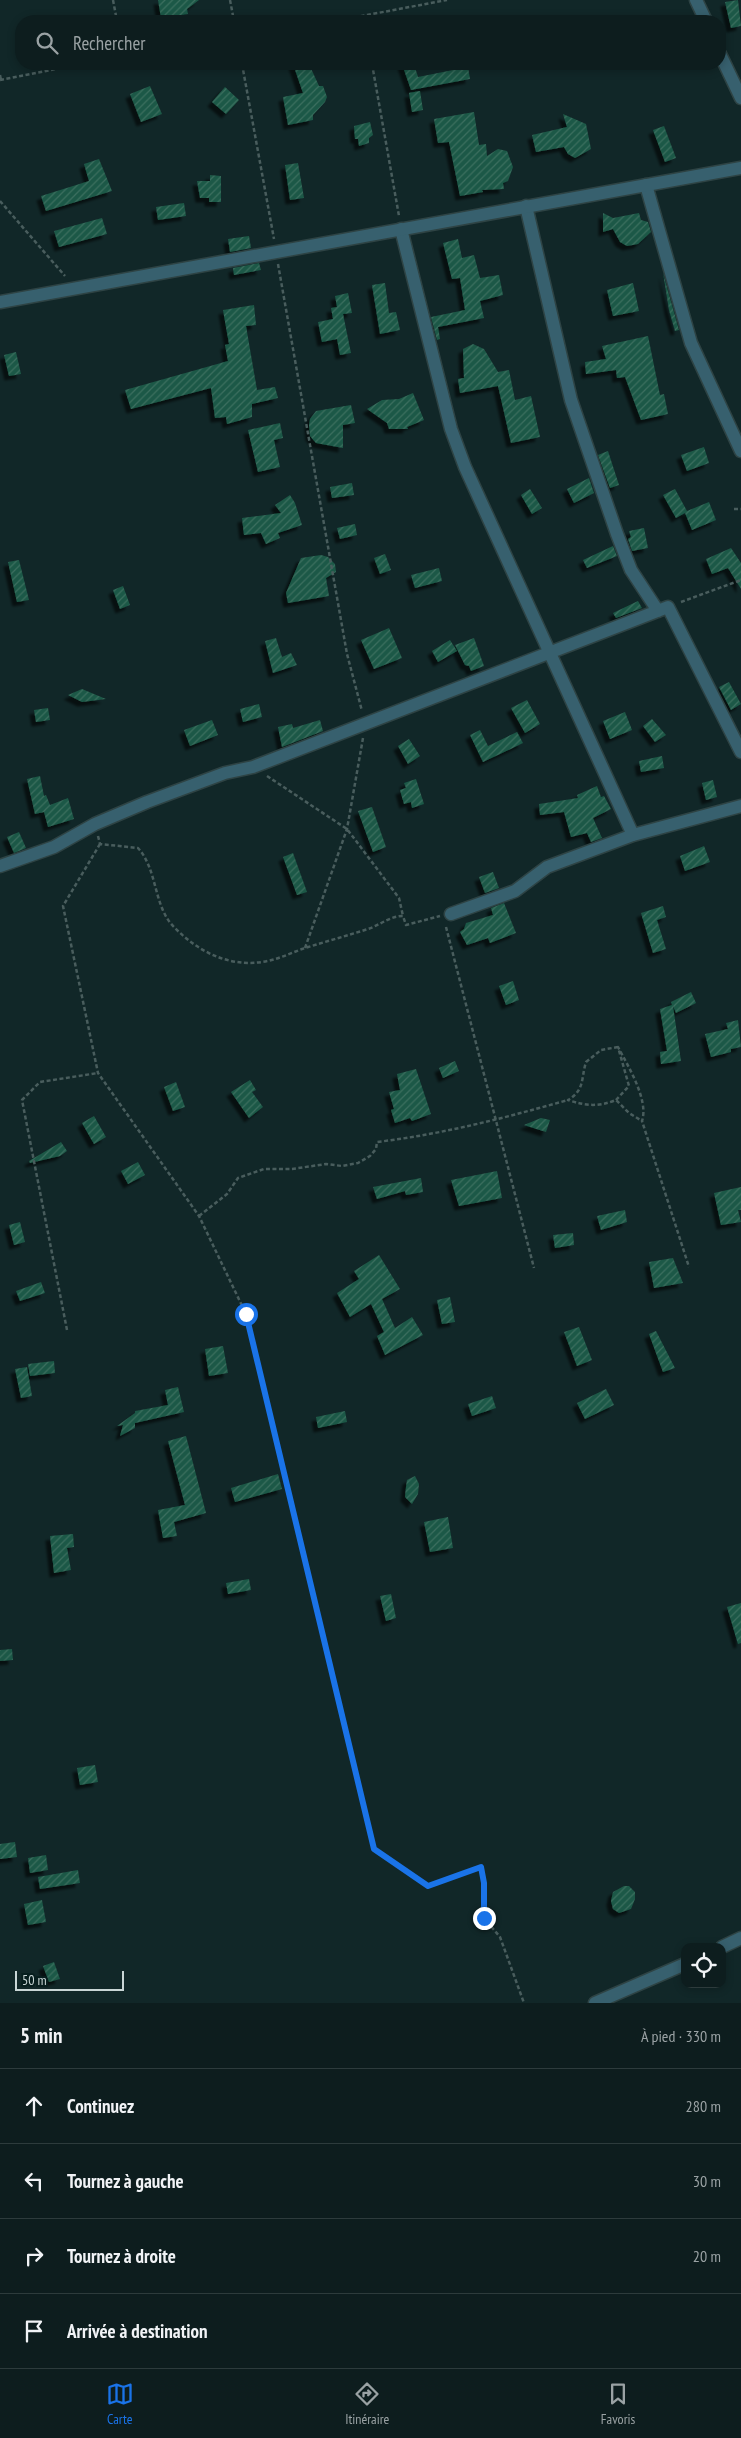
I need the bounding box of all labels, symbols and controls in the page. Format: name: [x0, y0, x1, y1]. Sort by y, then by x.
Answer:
search box: [15, 15, 726, 70]
icon: search: [33, 29, 61, 57]
text: Rechercher: [73, 31, 145, 55]
route start: [235, 1303, 258, 1326]
route end: [473, 1907, 496, 1930]
map controls: [681, 1943, 726, 1988]
button: locate: [681, 1943, 726, 1988]
scale bar: [15, 1968, 124, 1991]
text: 50 m: [22, 1971, 47, 1989]
text: 5 min: [20, 2022, 62, 2049]
text: À pied · 330 m: [641, 2026, 721, 2046]
icon: ahead: [20, 2092, 48, 2120]
text: Continuez: [67, 2094, 134, 2118]
text: 280 m: [686, 2096, 721, 2116]
icon: left: [20, 2167, 48, 2195]
text: Tournez à gauche: [67, 2169, 184, 2193]
text: 30 m: [693, 2171, 721, 2191]
icon: right: [20, 2242, 48, 2270]
text: Tournez à droite: [67, 2244, 176, 2268]
text: 20 m: [693, 2246, 721, 2266]
icon: arrive: [20, 2317, 48, 2345]
text: Arrivée à destination: [67, 2319, 208, 2343]
tab: Carte: [106, 2380, 134, 2428]
tab: Itinéraire: [345, 2380, 389, 2428]
tab: Favoris: [601, 2380, 635, 2428]

